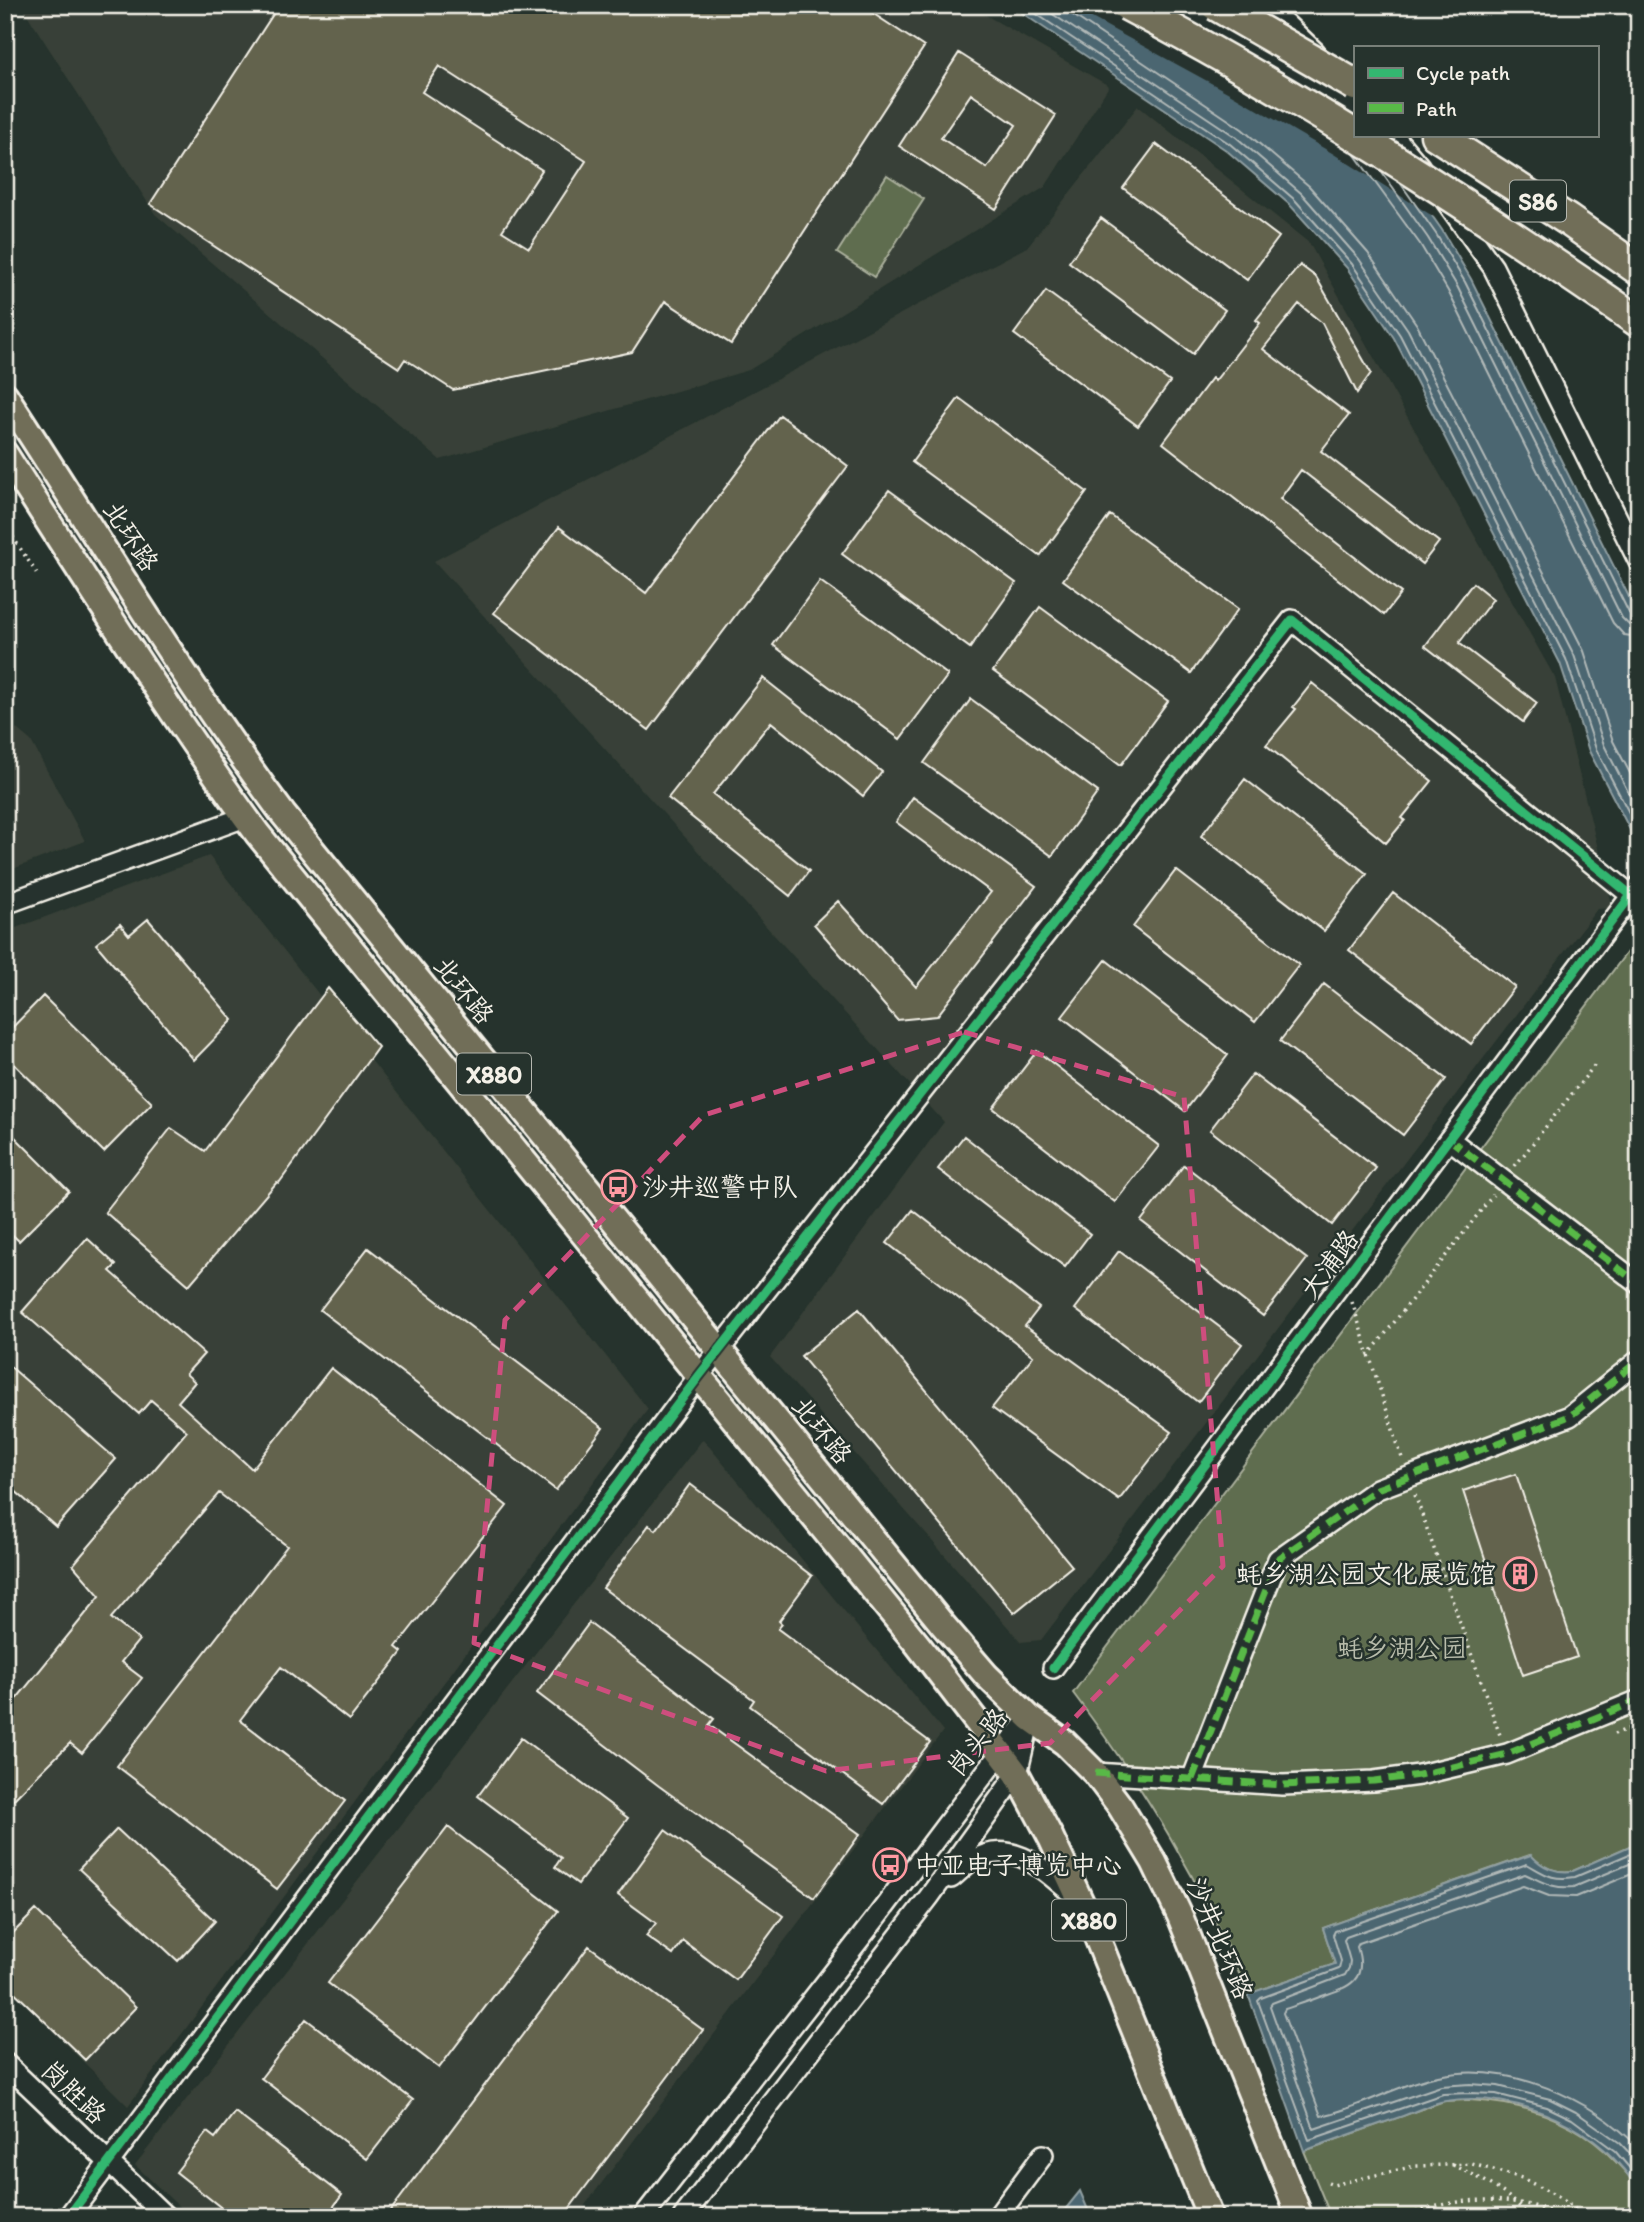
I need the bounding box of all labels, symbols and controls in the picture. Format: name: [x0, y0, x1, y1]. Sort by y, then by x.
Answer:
legend: [1354, 46, 1598, 136]
text: Cycle path: [1416, 60, 1510, 85]
text: Path: [1416, 96, 1457, 121]
road number: S86: [1510, 181, 1566, 222]
street label: 北环路: [96, 495, 166, 577]
street label: 北环路: [427, 950, 501, 1030]
road number: X880: [457, 1054, 531, 1094]
bus stop icon: 沙井巡警中队: [599, 1168, 637, 1206]
place label: 沙井巡警中队: [642, 1171, 798, 1203]
street label: 大浦路: [1293, 1223, 1365, 1305]
street label: 北环路: [785, 1390, 859, 1470]
building icon: 蚝乡湖公园文化展览馆: [1501, 1555, 1539, 1593]
place label: 蚝乡湖公园文化展览馆: [1236, 1558, 1496, 1590]
park label: 蚝乡湖公园: [1337, 1632, 1467, 1664]
street label: 岗头路: [940, 1702, 1014, 1782]
bus stop icon: 中亚电子博览中心: [871, 1846, 909, 1884]
place label: 中亚电子博览中心: [914, 1849, 1122, 1881]
street label: 沙井北环路: [1180, 1872, 1260, 2004]
road number: X880: [1052, 1899, 1126, 1940]
street label: 岗胜路: [35, 2053, 113, 2131]

